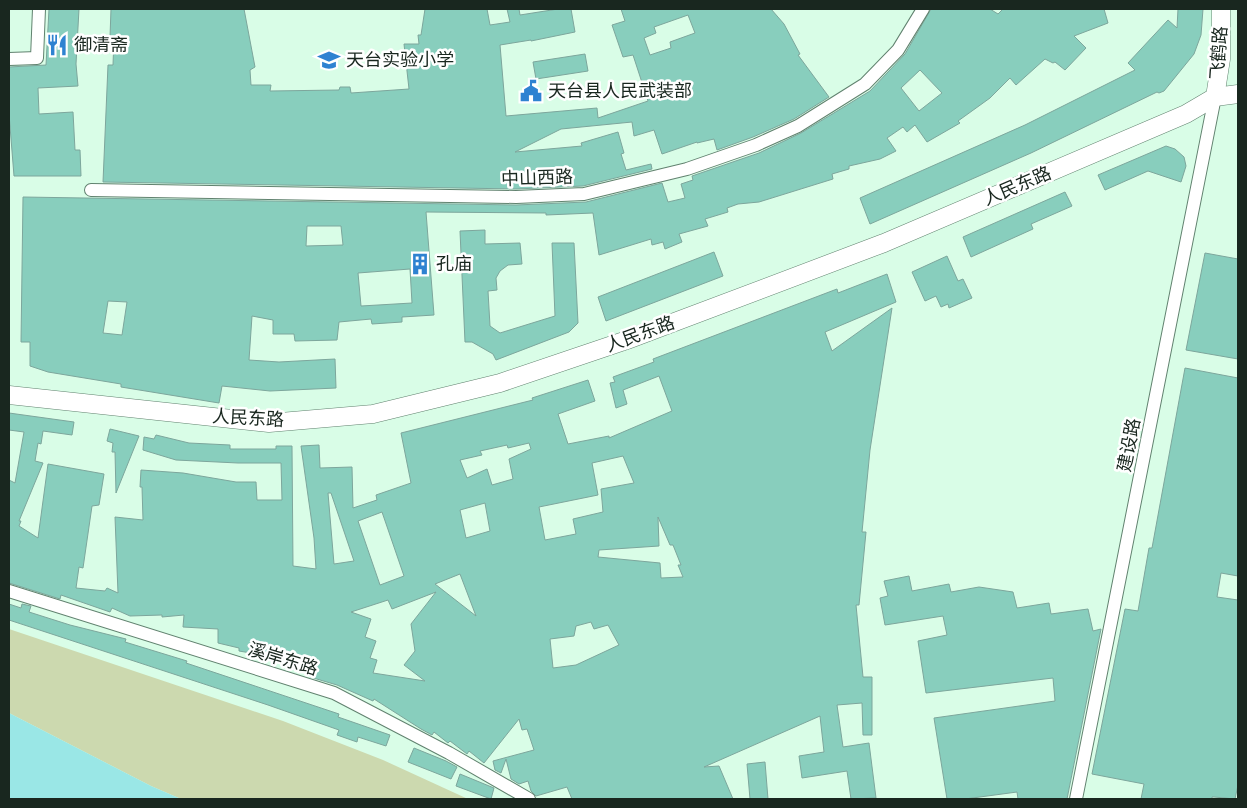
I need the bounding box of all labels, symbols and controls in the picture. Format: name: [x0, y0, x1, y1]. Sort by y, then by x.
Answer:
street label: 飞鹤路: [1206, 25, 1231, 81]
restaurant icon: 御清斋: [44, 32, 70, 58]
place label: 御清斋: [74, 34, 128, 55]
school or university icon: 天台实验小学: [316, 47, 342, 73]
place label: 天台实验小学: [346, 49, 454, 70]
public building icon: 天台县人民武装部: [518, 78, 544, 104]
place label: 天台县人民武装部: [548, 80, 692, 101]
street label: 人民东路: [980, 162, 1054, 209]
street label: 中山西路: [501, 166, 573, 189]
building icon: 孔庙: [407, 251, 433, 277]
place label: 孔庙: [436, 253, 472, 274]
street label: 人民东路: [602, 311, 677, 356]
street label: 人民东路: [212, 405, 285, 430]
street label: 建设路: [1113, 416, 1144, 473]
street label: 溪岸东路: [246, 638, 321, 679]

